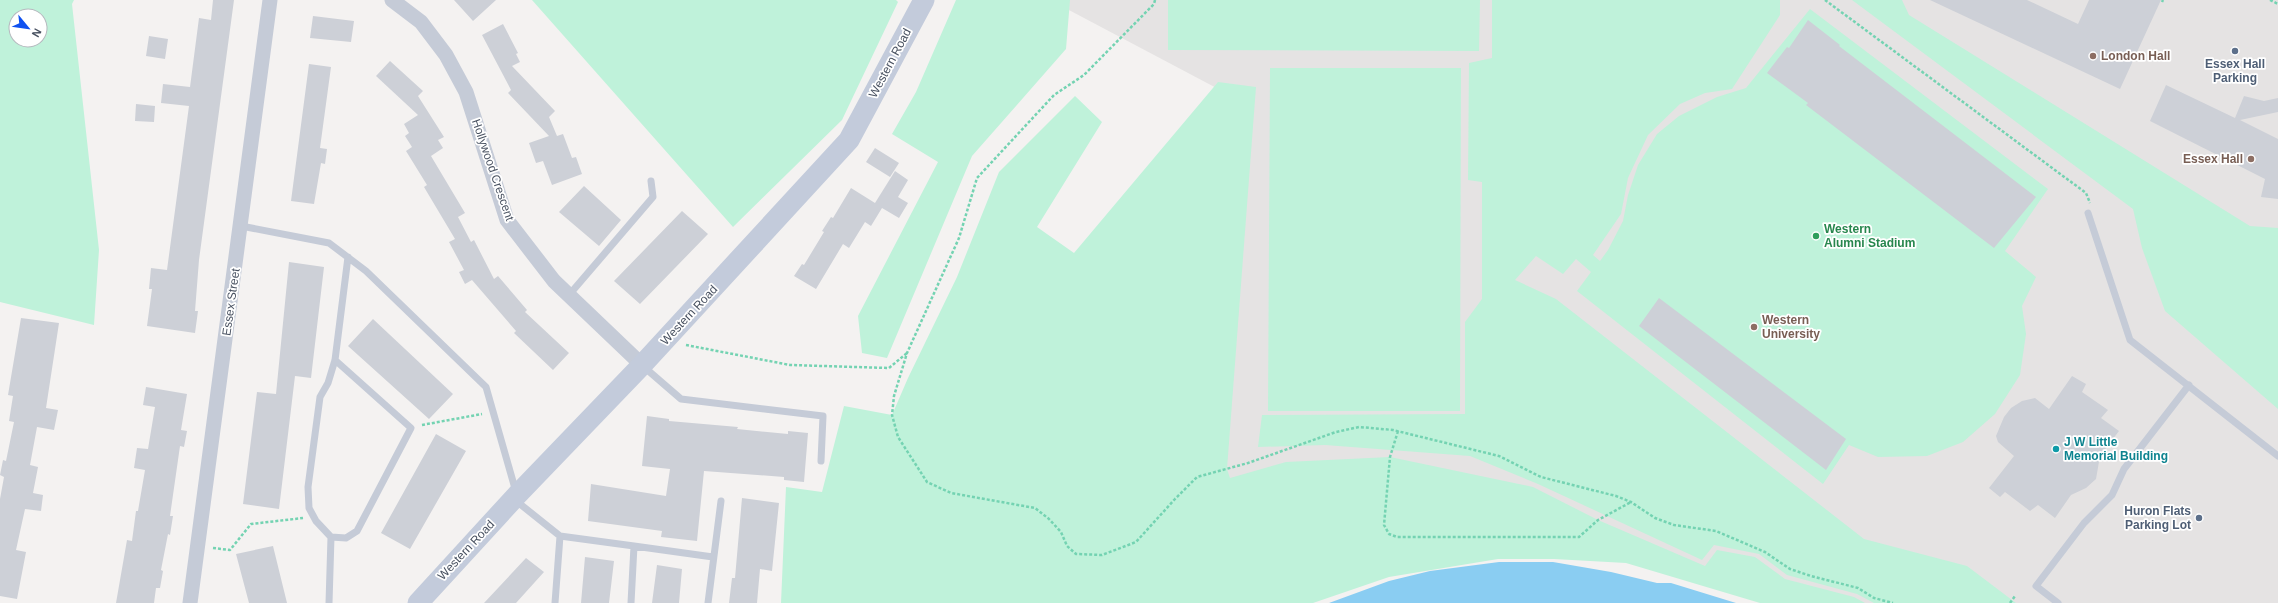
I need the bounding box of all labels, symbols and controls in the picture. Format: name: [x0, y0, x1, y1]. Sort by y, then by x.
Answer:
north arrow: [8, 8, 48, 48]
text: N: [30, 26, 44, 39]
street label: Western Road: [866, 26, 914, 100]
marker: Essex Hall Parking: [2230, 46, 2240, 56]
place label: London Hall: [2101, 49, 2170, 63]
marker: London Hall: [2088, 51, 2098, 61]
place label: Essex Hall Parking: [2205, 57, 2265, 85]
street label: Hollywood Crescent: [469, 117, 517, 223]
place label: Essex Hall: [2183, 152, 2243, 166]
marker: Essex Hall: [2246, 154, 2256, 164]
place label: Western Alumni Stadium: [1824, 222, 1915, 250]
marker: Western Alumni Stadium: [1811, 231, 1821, 241]
street label: Essex Street: [219, 267, 243, 337]
street label: Western Road: [658, 282, 720, 348]
place label: Western University: [1762, 313, 1820, 341]
marker: Western University: [1749, 322, 1759, 332]
place label: J W Little Memorial Building: [2064, 435, 2168, 463]
marker: J W Little Memorial Building: [2051, 444, 2061, 454]
place label: Huron Flats Parking Lot: [2124, 504, 2191, 532]
marker: Huron Flats Parking Lot: [2194, 513, 2204, 523]
street label: Western Road: [435, 517, 497, 583]

